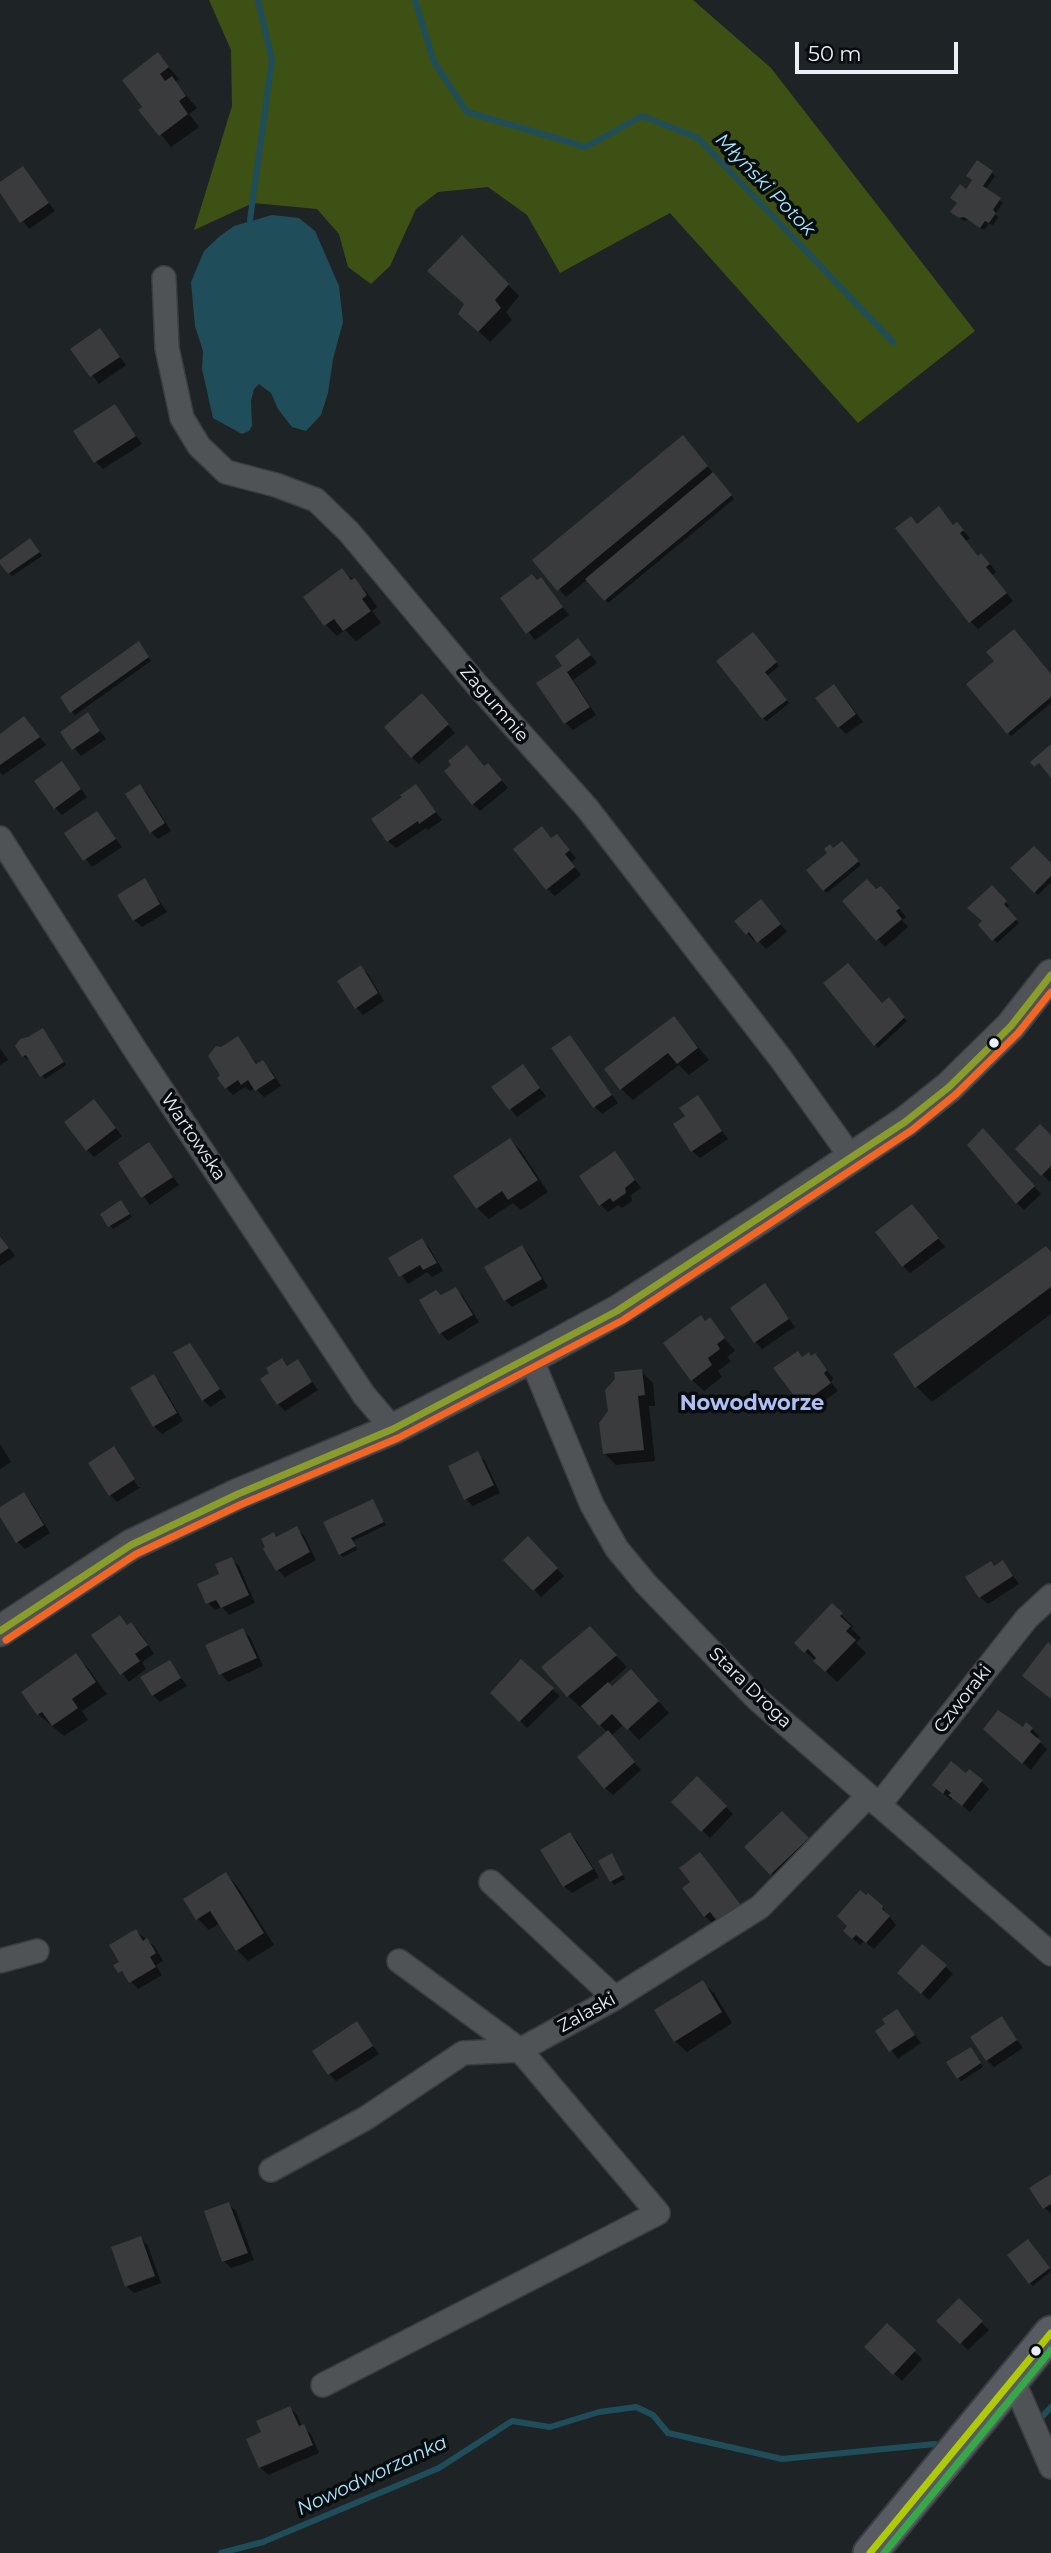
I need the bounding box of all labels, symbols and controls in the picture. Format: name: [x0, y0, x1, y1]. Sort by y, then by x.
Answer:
scale bar: [799, 28, 962, 72]
text: 50 m: [808, 41, 862, 66]
water label: Młyński Potok: [710, 129, 820, 241]
street label: Zagumnie: [455, 662, 533, 746]
unlabelled marker: [987, 1036, 1001, 1050]
street label: Wartowska: [156, 1089, 230, 1185]
district label: Nowodworze: [680, 1391, 824, 1417]
street label: Stara Droga: [704, 1643, 796, 1733]
street label: Czworaki: [930, 1660, 996, 1738]
street label: Zalaski: [555, 1988, 619, 2038]
unlabelled marker: [1029, 2344, 1043, 2358]
water label: Nowodworzanka: [293, 2431, 451, 2521]

